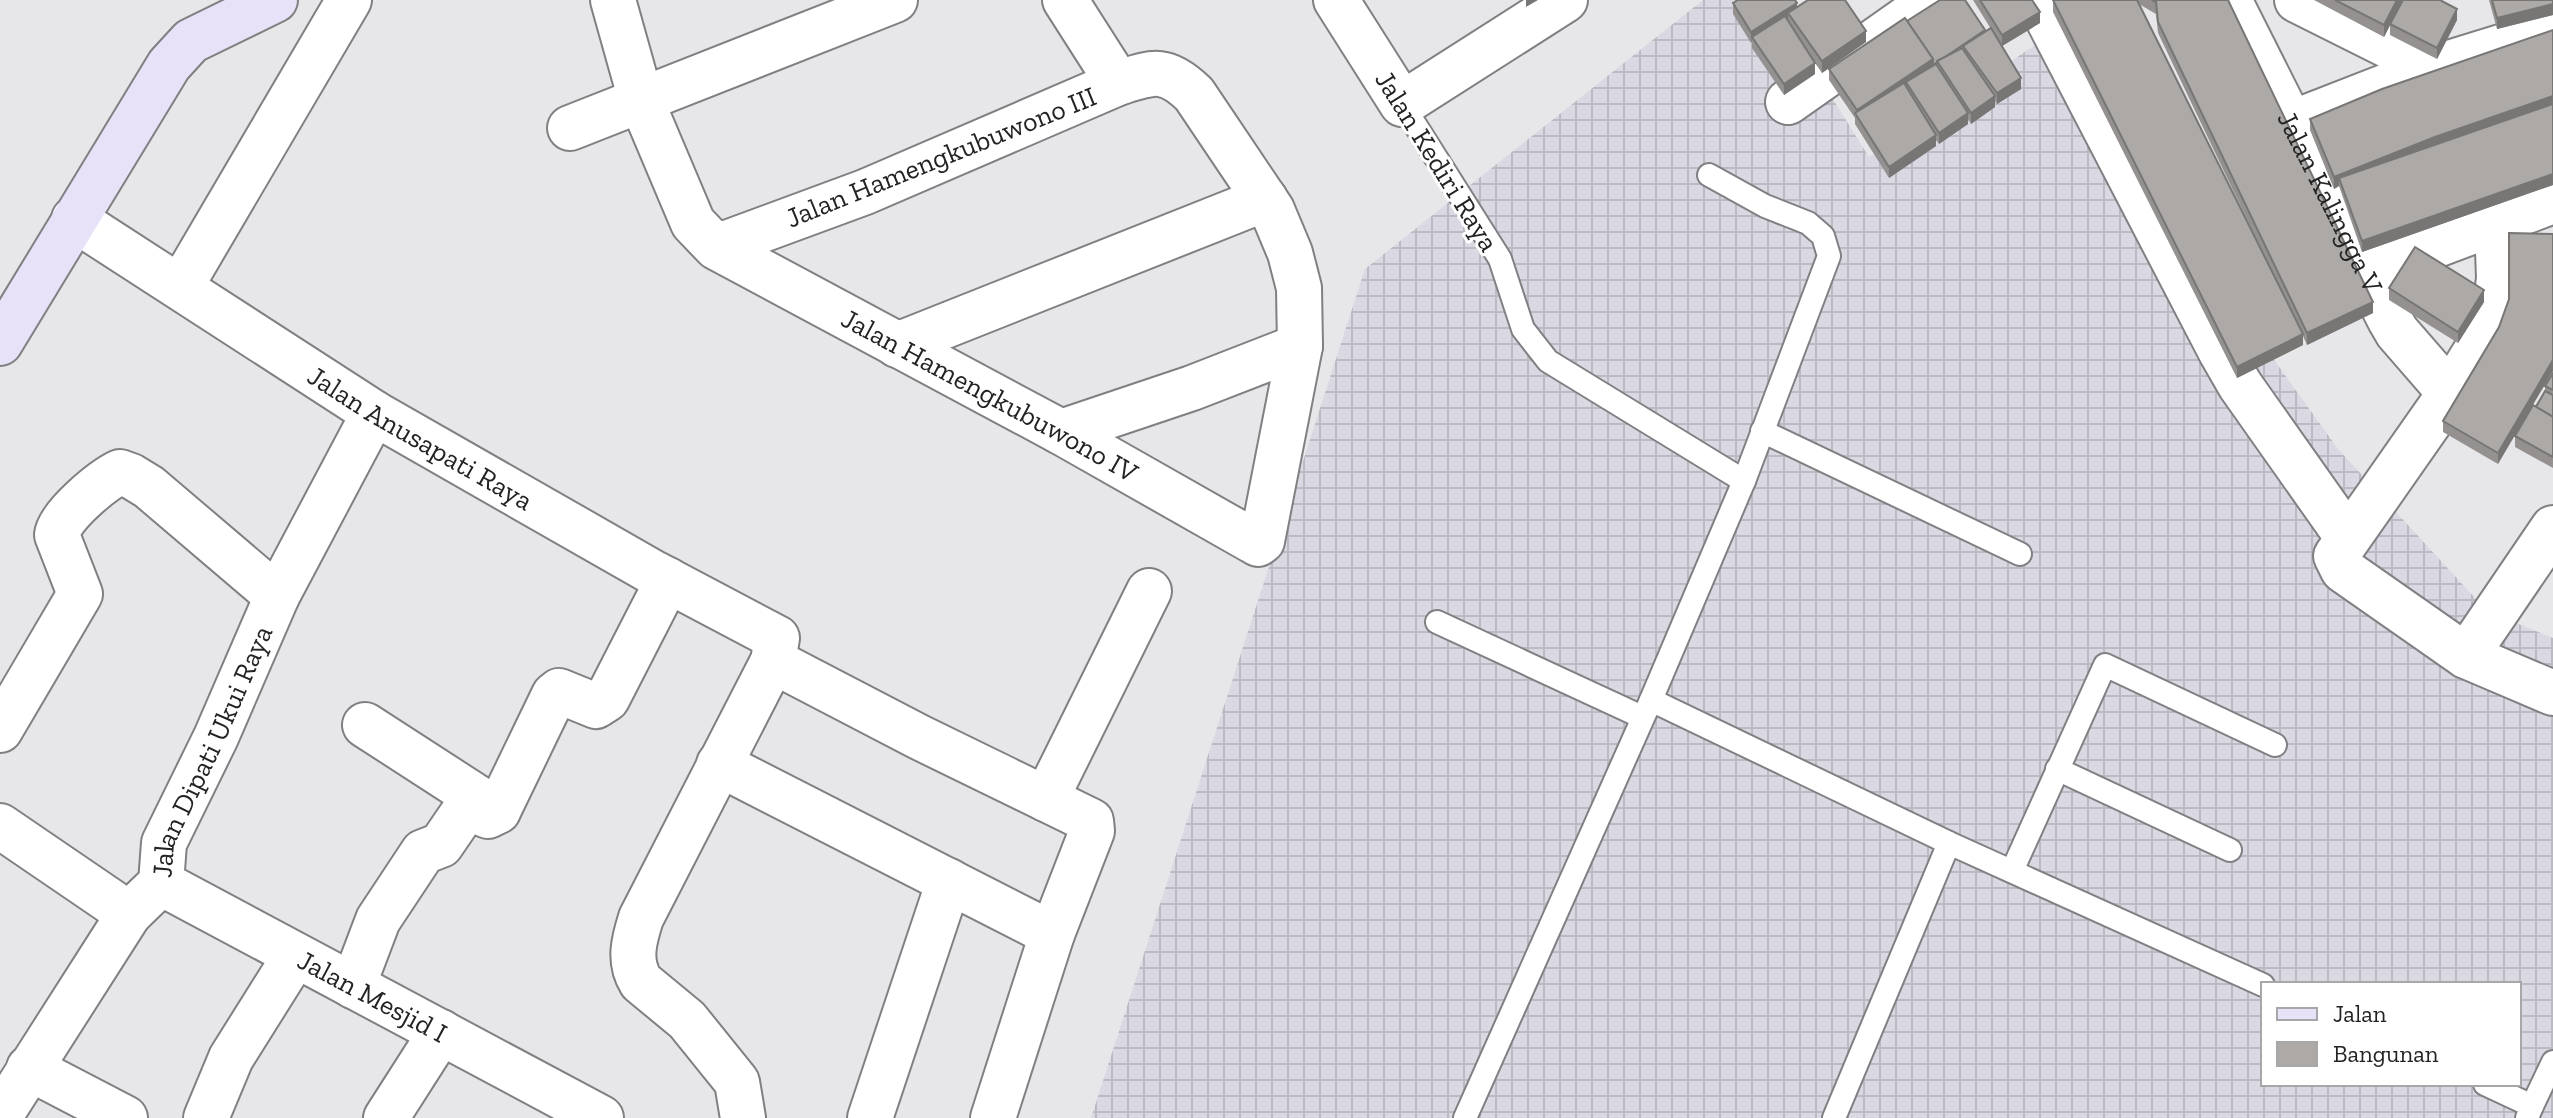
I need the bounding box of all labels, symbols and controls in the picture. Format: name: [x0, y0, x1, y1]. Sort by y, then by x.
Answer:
street label: Jalan Kediri Raya: [1368, 65, 1506, 258]
street label: Jalan Hamengkubuwono III: [781, 80, 1101, 234]
street label: Jalan Kalingga V: [2271, 105, 2391, 299]
street label: Jalan Hamengkubuwono IV: [836, 301, 1145, 489]
street label: Jalan Anusapati Raya: [302, 358, 539, 517]
street label: Jalan Dipati Ukui Raya: [145, 620, 279, 879]
street label: Jalan Mesjid I: [293, 943, 453, 1049]
legend: [2261, 982, 2521, 1086]
text: Jalan: [2333, 999, 2387, 1028]
text: Bangunan: [2333, 1039, 2439, 1068]

